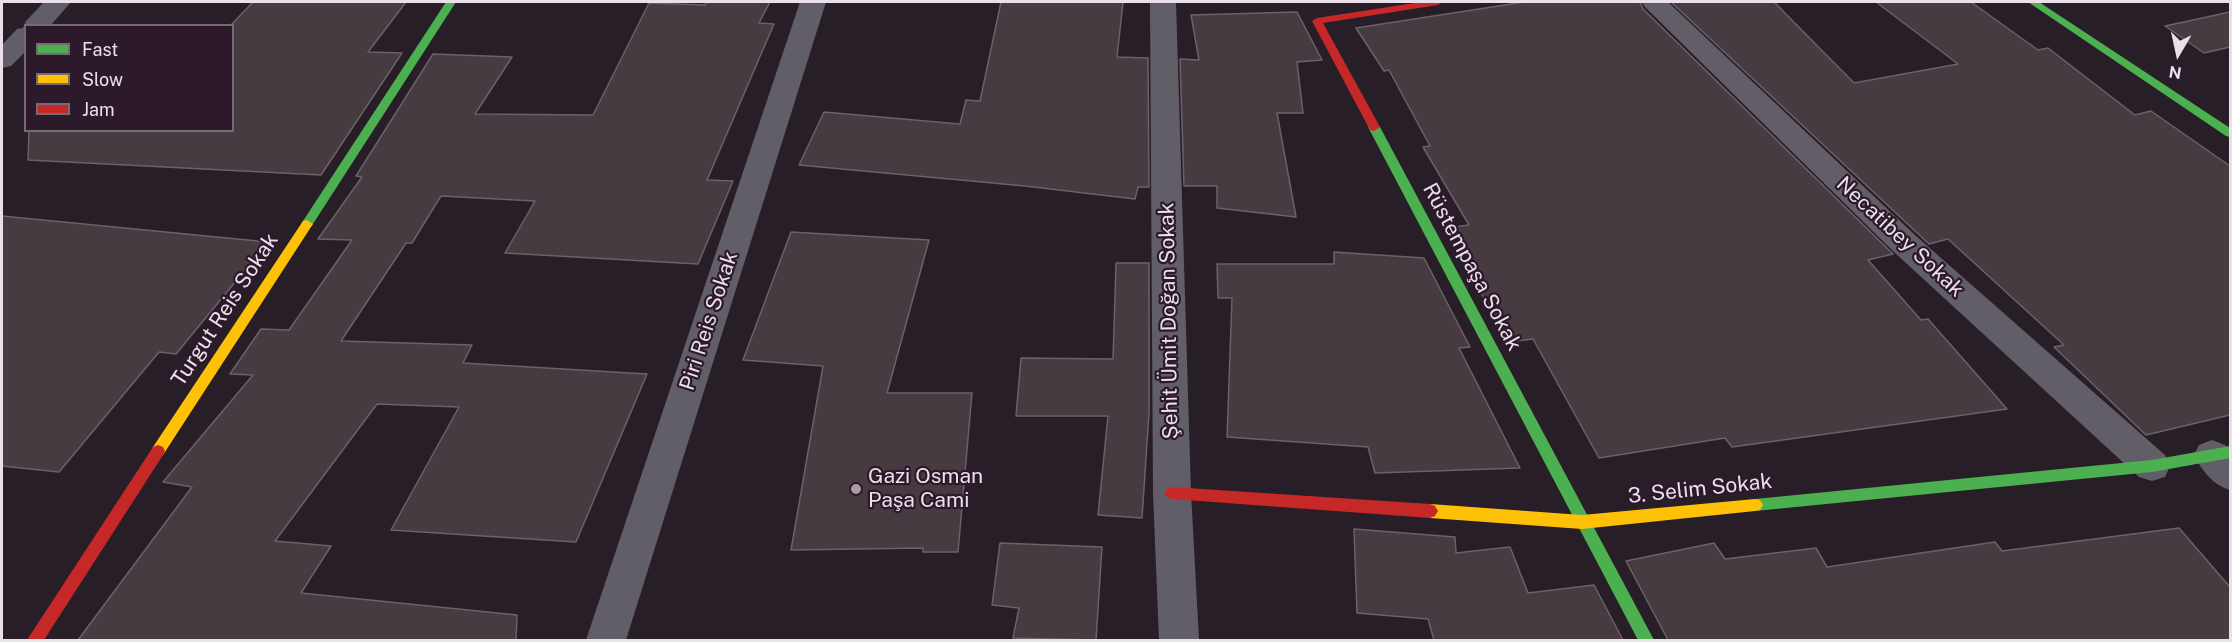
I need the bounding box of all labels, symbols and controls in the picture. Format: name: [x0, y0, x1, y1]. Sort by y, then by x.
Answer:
legend: [24, 24, 234, 132]
north arrow: [2148, 24, 2208, 84]
text: Fast: [82, 39, 118, 60]
text: N: [2167, 62, 2183, 83]
text: Slow: [82, 69, 123, 90]
text: Jam: [82, 99, 115, 120]
street label: Necatibey Sokak: [1831, 172, 1969, 302]
street label: Rüstempaşa Sokak: [1417, 179, 1527, 355]
street label: Şehit Ümit Doğan Sokak: [1154, 202, 1184, 440]
street label: Turgut Reis Sokak: [166, 229, 284, 391]
street label: Piri Reis Sokak: [675, 248, 743, 394]
place label: Gazi Osman Paşa Cami: [868, 464, 983, 514]
street label: 3. Selim Sokak: [1627, 469, 1773, 509]
marker: Gazi Osman Paşa Cami: [849, 482, 863, 496]

